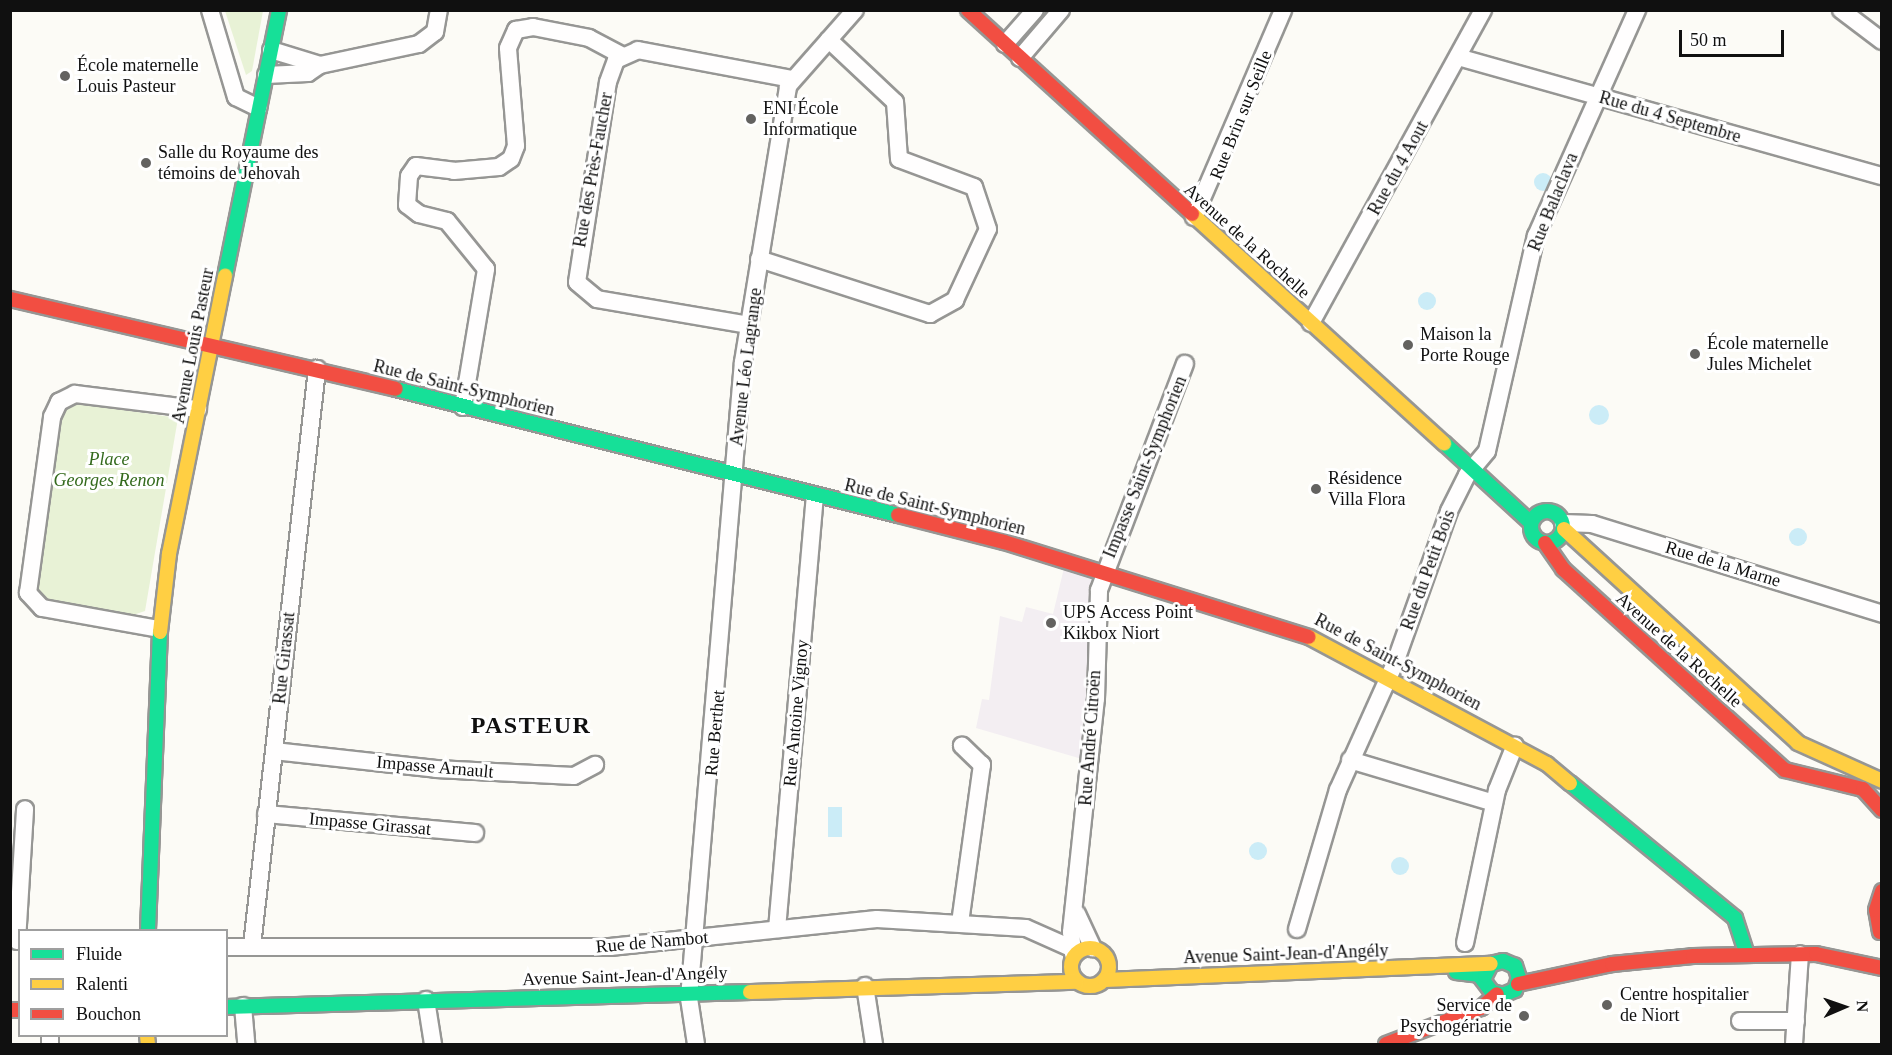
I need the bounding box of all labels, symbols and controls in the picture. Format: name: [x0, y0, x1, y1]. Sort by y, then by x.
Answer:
scale bar: [1682, 18, 1787, 56]
text: 50 m: [1690, 30, 1727, 50]
street label: Rue Brin sur Seille: [1205, 47, 1277, 183]
place label: École maternelle Louis Pasteur: [77, 55, 198, 98]
marker: École maternelle Louis Pasteur: [58, 69, 72, 83]
street label: Rue du 4 Septembre: [1597, 86, 1743, 148]
street label: Rue des Près-Faucher: [569, 91, 617, 249]
place label: ENI École Informatique: [763, 98, 857, 140]
marker: ENI École Informatique: [744, 112, 758, 126]
street label: Rue du 4 Aout: [1363, 117, 1433, 219]
place label: Salle du Royaume des témoins de Jehovah: [158, 142, 318, 184]
street label: Rue Balaclava: [1523, 150, 1583, 254]
marker: Salle du Royaume des témoins de Jehovah: [139, 156, 153, 170]
street label: Avenue de la Rochelle: [1180, 179, 1314, 303]
street label: Avenue Louis Pasteur: [167, 267, 219, 425]
street label: Avenue Léo Lagrange: [726, 286, 766, 448]
place label: Maison la Porte Rouge: [1420, 324, 1509, 366]
place label: École maternelle Jules Michelet: [1707, 333, 1828, 376]
marker: Maison la Porte Rouge: [1401, 338, 1415, 352]
marker: École maternelle Jules Michelet: [1688, 347, 1702, 361]
street label: Rue de Saint-Symphorien: [371, 355, 557, 421]
street label: Impasse Saint-Symphorien: [1099, 373, 1191, 561]
park label: Place Georges Renon: [54, 449, 164, 492]
place label: Résidence Villa Flora: [1328, 468, 1405, 510]
street label: Rue de Saint-Symphorien: [842, 474, 1028, 540]
marker: Résidence Villa Flora: [1309, 482, 1323, 496]
street label: Rue du Petit Bois: [1396, 507, 1460, 633]
street label: Rue de la Marne: [1663, 536, 1783, 592]
street label: Avenue de la Rochelle: [1612, 588, 1746, 712]
place label: UPS Access Point Kikbox Niort: [1063, 602, 1194, 644]
street label: Rue de Saint-Symphorien: [1311, 609, 1485, 715]
street label: Rue Girassat: [268, 611, 300, 705]
marker: UPS Access Point Kikbox Niort: [1044, 616, 1058, 630]
street label: Rue Antoine Vignoy: [779, 638, 813, 788]
street label: Rue André Citroën: [1074, 669, 1106, 807]
street label: Rue Berthet: [700, 689, 730, 777]
district label: PASTEUR: [471, 712, 591, 740]
street label: Impasse Arnault: [375, 751, 495, 783]
street label: Impasse Girassat: [308, 808, 432, 840]
street label: Rue de Nambot: [595, 926, 709, 958]
legend: [18, 929, 228, 1037]
street label: Avenue Saint-Jean-d'Angély: [1183, 940, 1389, 968]
text: Fluide: [76, 944, 122, 964]
street label: Avenue Saint-Jean-d'Angély: [522, 962, 728, 990]
text: Ralenti: [76, 974, 128, 994]
north arrow: [1814, 977, 1874, 1037]
place label: Centre hospitalier de Niort: [1620, 984, 1748, 1026]
place label: Service de Psychogériatrie: [1400, 995, 1512, 1038]
marker: Centre hospitalier de Niort: [1598, 996, 1616, 1014]
text: N: [1854, 1000, 1871, 1012]
text: Bouchon: [76, 1004, 141, 1024]
marker: Service de Psychogériatrie: [1517, 1009, 1531, 1023]

